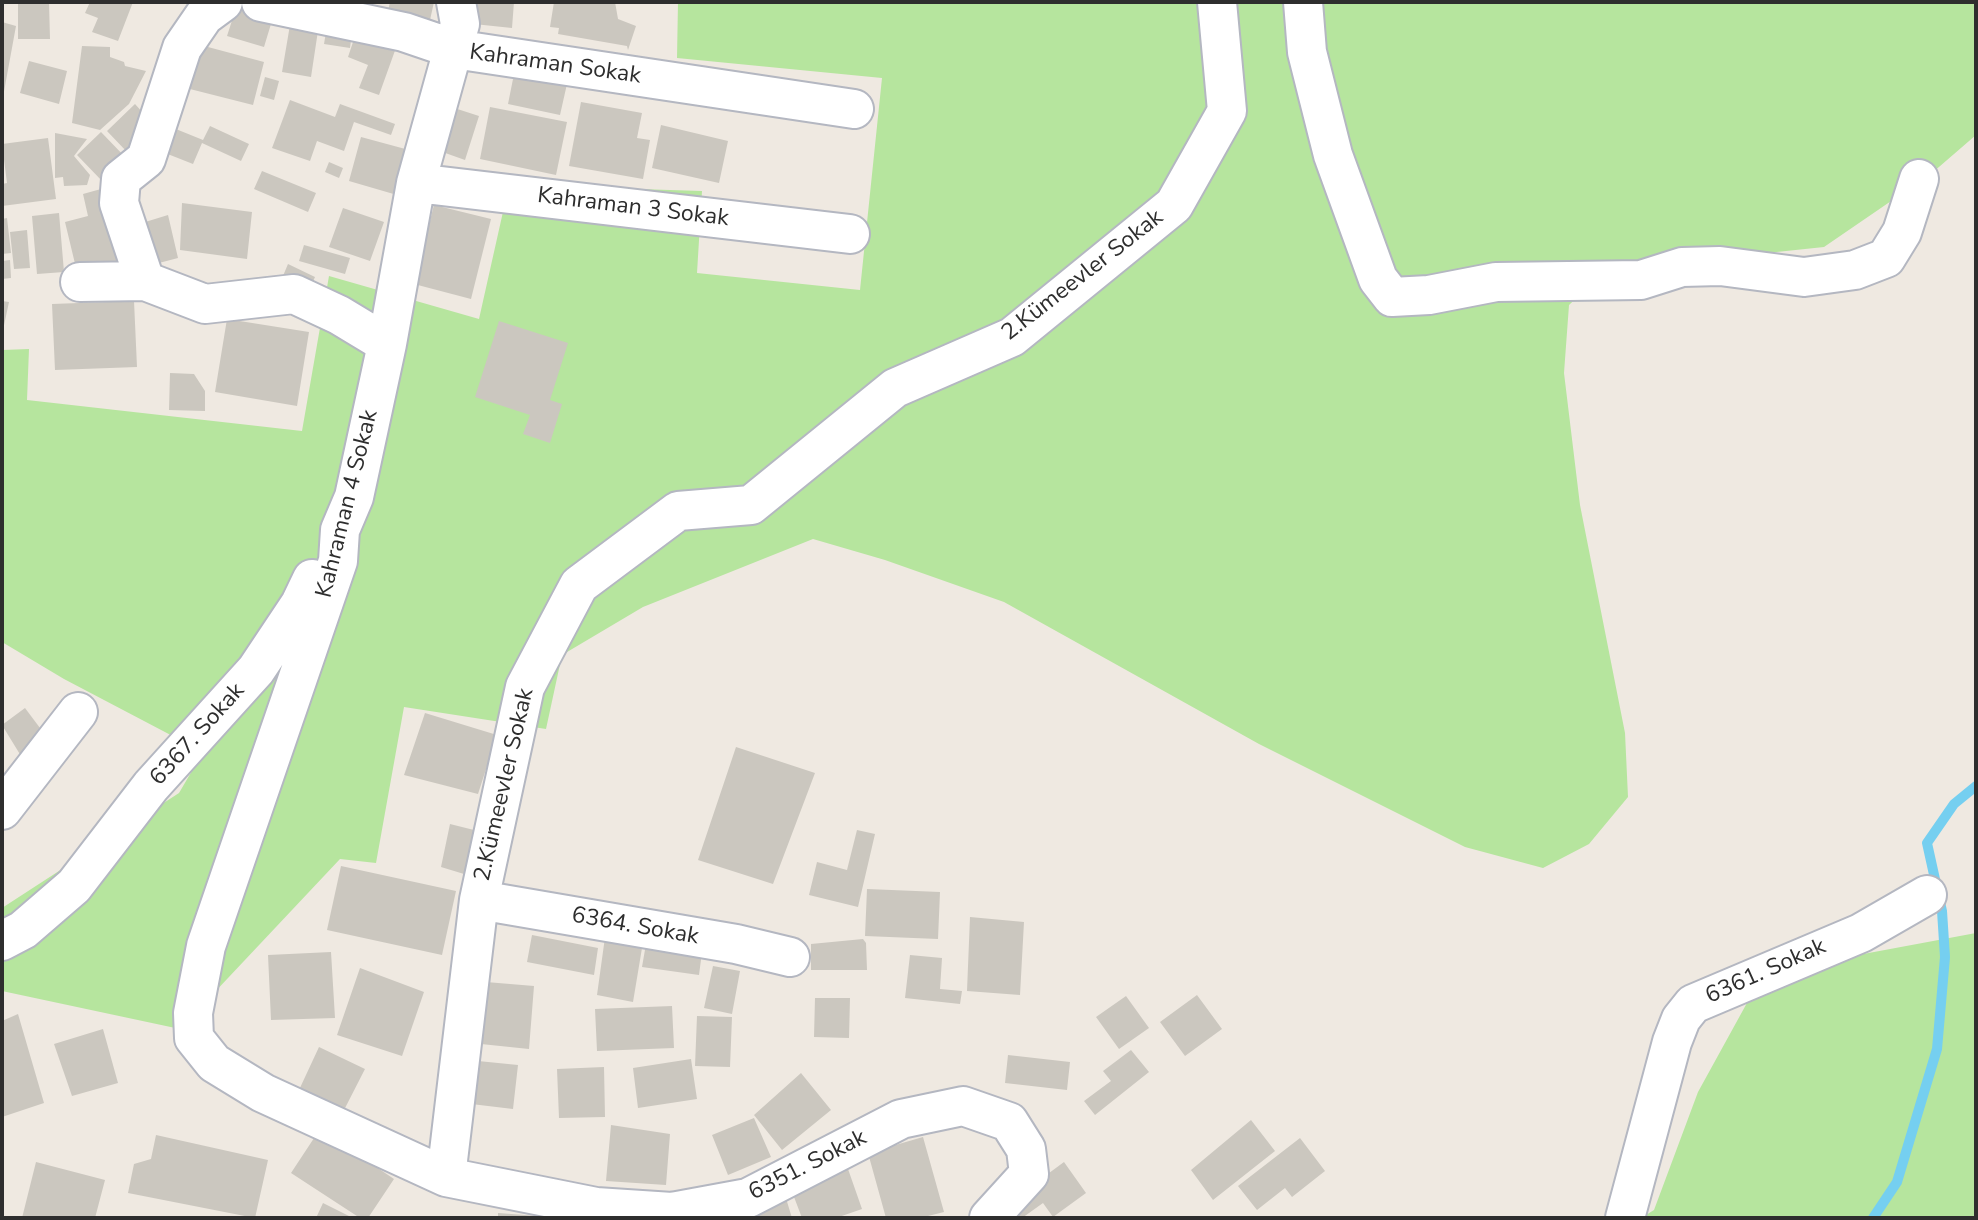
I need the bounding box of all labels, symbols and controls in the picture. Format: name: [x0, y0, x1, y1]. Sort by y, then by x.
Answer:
street label: Kahraman Sokak: [468, 39, 642, 91]
street label: Kahraman 3 Sokak: [536, 183, 730, 233]
street label: 2.Kümeevler Sokak: [997, 204, 1169, 348]
street label: Kahraman 4 Sokak: [311, 407, 385, 601]
street label: 6367. Sokak: [145, 678, 251, 792]
street label: 2.Kümeevler Sokak: [469, 686, 541, 884]
street label: 6364. Sokak: [569, 902, 701, 952]
street label: 6361. Sokak: [1702, 933, 1830, 1011]
street label: 6351. Sokak: [745, 1125, 871, 1207]

